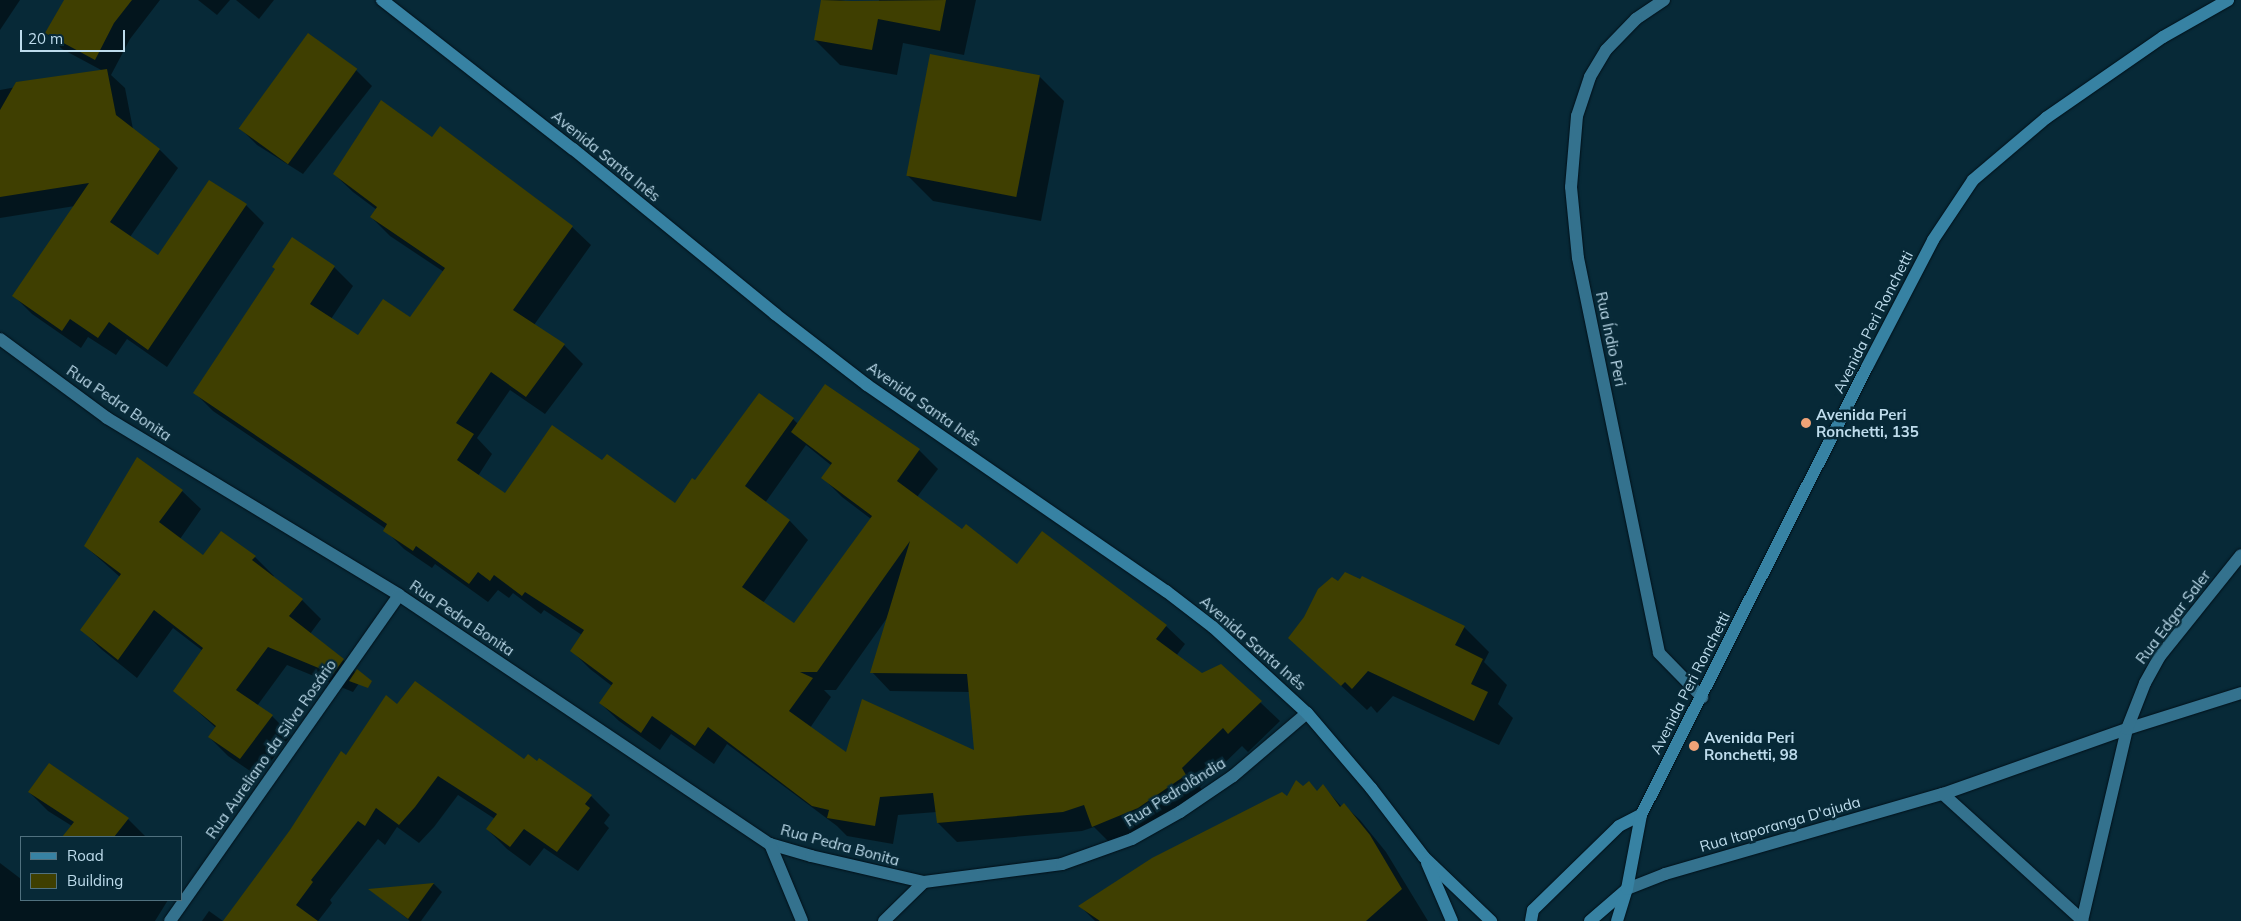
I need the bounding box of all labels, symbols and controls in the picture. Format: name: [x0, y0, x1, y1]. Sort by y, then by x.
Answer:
scale bar: [22, 20, 128, 52]
text: 20 m: [28, 29, 63, 48]
street label: Avenida Santa Inês: [548, 107, 664, 205]
street label: Avenida Peri Ronchetti: [1829, 248, 1917, 396]
street label: Rua Índio Peri: [1592, 290, 1630, 388]
street label: Avenida Santa Inês: [864, 358, 984, 450]
street label: Rua Pedra Bonita: [63, 361, 175, 445]
place label: Avenida Peri Ronchetti, 135: [1816, 405, 1919, 440]
marker: Avenida Peri Ronchetti, 135: [1800, 417, 1812, 429]
street label: Rua Edgar Saler: [2132, 567, 2214, 667]
street label: Rua Pedra Bonita: [406, 576, 518, 660]
street label: Avenida Santa Inês: [1196, 592, 1310, 694]
street label: Avenida Peri Ronchetti: [1646, 609, 1734, 757]
street label: Rua Aureliano da Silva Rosário: [202, 656, 340, 842]
place label: Avenida Peri Ronchetti, 98: [1704, 728, 1798, 763]
marker: Avenida Peri Ronchetti, 98: [1688, 740, 1700, 752]
street label: Rua Pedrolândia: [1121, 754, 1229, 830]
street label: Rua Itaporanga D'ajuda: [1697, 792, 1863, 856]
street label: Rua Pedra Bonita: [779, 820, 901, 870]
legend: [20, 836, 182, 901]
text: Road: [67, 846, 104, 865]
text: Building: [67, 871, 123, 890]

